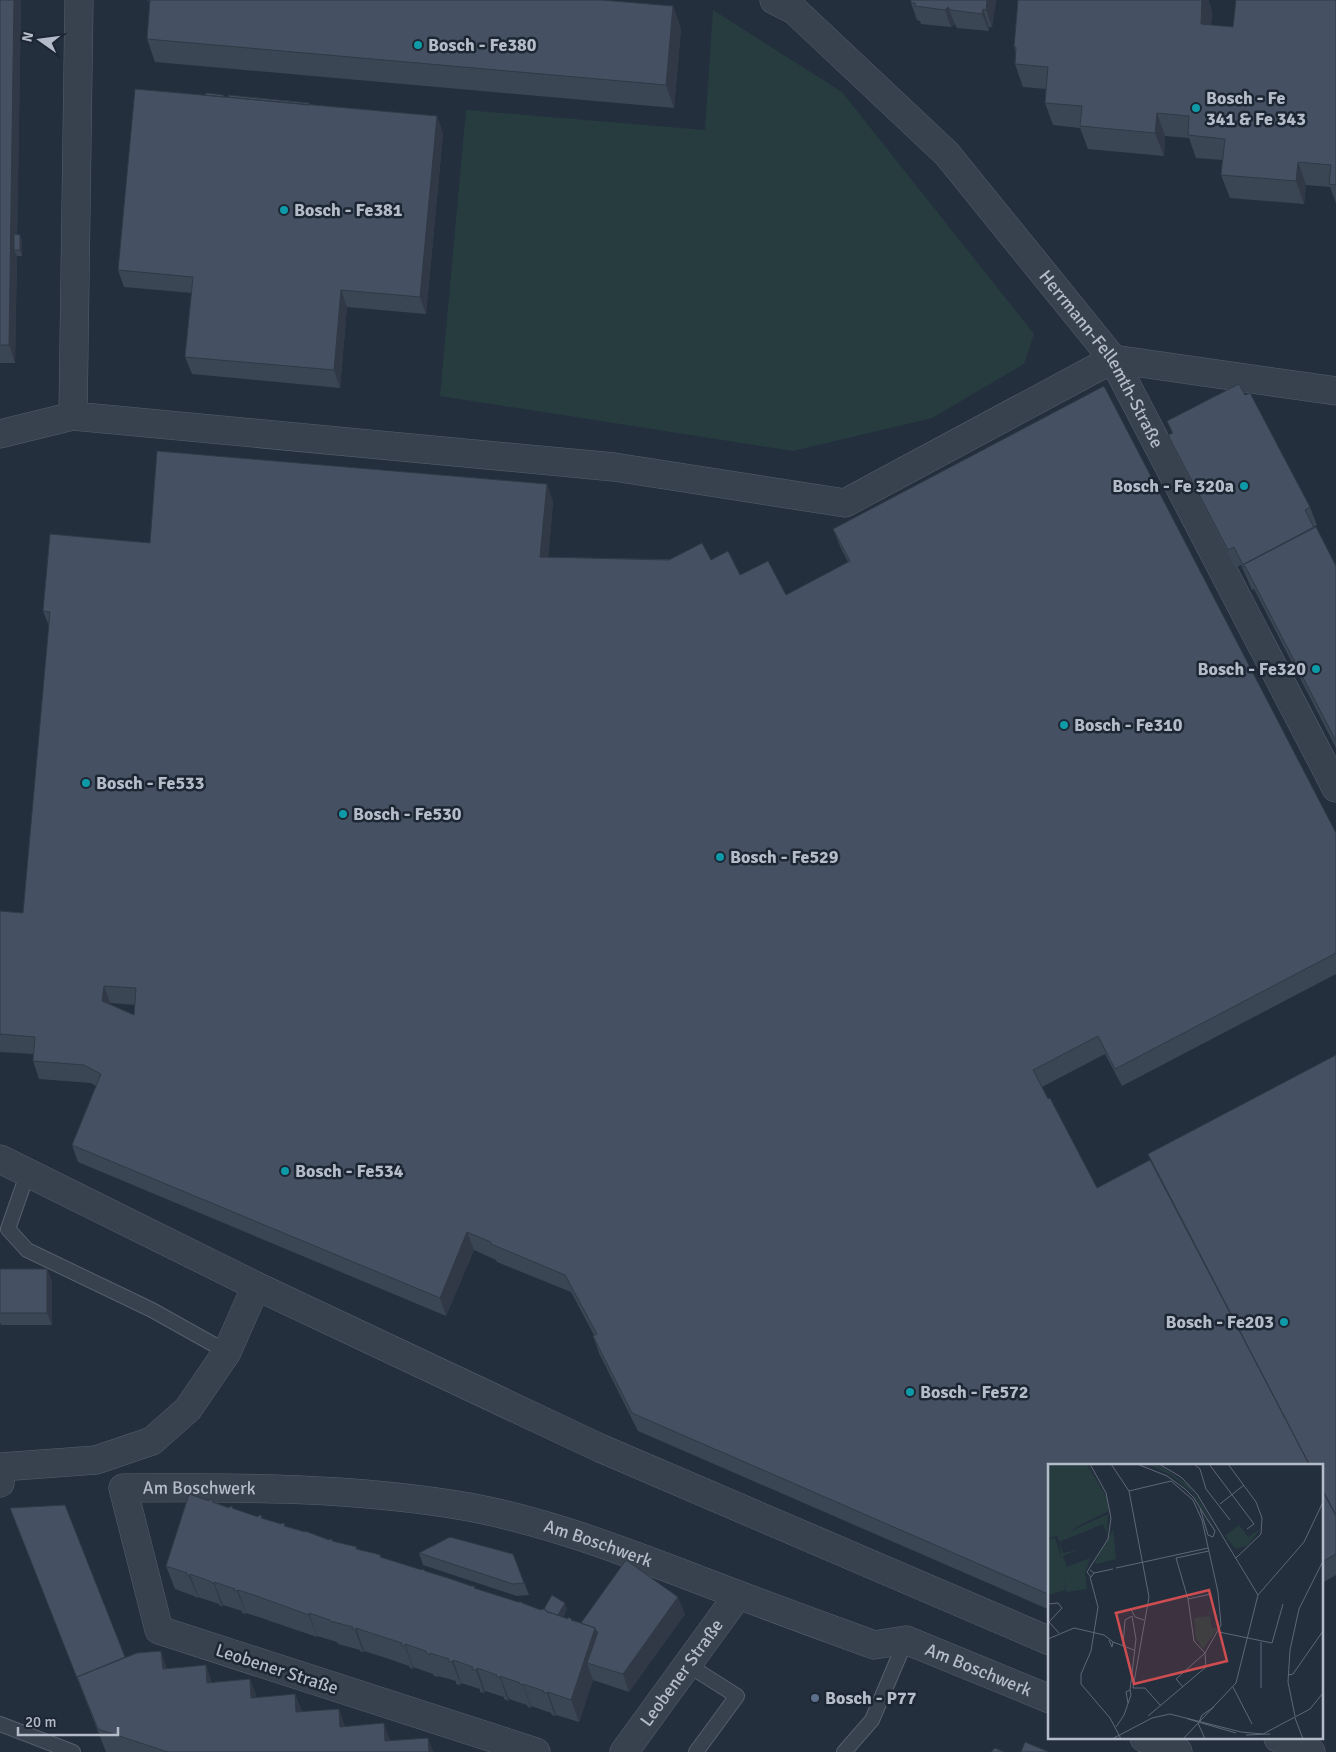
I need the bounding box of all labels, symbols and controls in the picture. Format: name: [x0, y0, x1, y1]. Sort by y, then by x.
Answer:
north arrow: [15, 15, 65, 65]
text: N: [18, 30, 37, 44]
place label: Bosch - Fe380: [428, 34, 537, 56]
marker: Bosch - Fe380: [412, 39, 424, 51]
place label: Bosch - Fe 341 & Fe 343: [1206, 87, 1306, 130]
marker: Bosch - Fe 341 & Fe 343: [1190, 102, 1202, 114]
place label: Bosch - Fe381: [294, 199, 403, 221]
marker: Bosch - Fe381: [278, 204, 290, 216]
street label: Herrmann-Fellemth-Straße: [1034, 266, 1168, 452]
place label: Bosch - Fe 320a: [1112, 475, 1234, 497]
marker: Bosch - Fe 320a: [1238, 480, 1250, 492]
place label: Bosch - Fe320: [1197, 658, 1306, 680]
marker: Bosch - Fe320: [1310, 663, 1322, 675]
place label: Bosch - Fe310: [1074, 714, 1183, 736]
marker: Bosch - Fe310: [1058, 719, 1070, 731]
place label: Bosch - Fe533: [96, 772, 205, 794]
marker: Bosch - Fe533: [80, 777, 92, 789]
place label: Bosch - Fe530: [353, 803, 462, 825]
marker: Bosch - Fe530: [337, 808, 349, 820]
place label: Bosch - Fe529: [730, 846, 839, 868]
marker: Bosch - Fe529: [714, 851, 726, 863]
place label: Bosch - Fe534: [295, 1160, 404, 1182]
marker: Bosch - Fe534: [279, 1165, 291, 1177]
place label: Bosch - Fe203: [1165, 1311, 1274, 1333]
marker: Bosch - Fe203: [1278, 1316, 1290, 1328]
place label: Bosch - Fe572: [920, 1381, 1029, 1403]
marker: Bosch - Fe572: [904, 1386, 916, 1398]
inset map: [1048, 1464, 1324, 1740]
street label: Am Boschwerk: [143, 1477, 256, 1499]
street label: Am Boschwerk: [541, 1515, 655, 1572]
street label: Leobener Straße: [635, 1615, 728, 1731]
street label: Am Boschwerk: [922, 1638, 1035, 1701]
street label: Leobener Straße: [213, 1639, 341, 1699]
place label: Bosch - P77: [825, 1687, 917, 1709]
marker: Bosch - P77: [809, 1692, 821, 1704]
scale bar: [18, 1704, 118, 1736]
text: 20 m: [25, 1713, 56, 1731]

